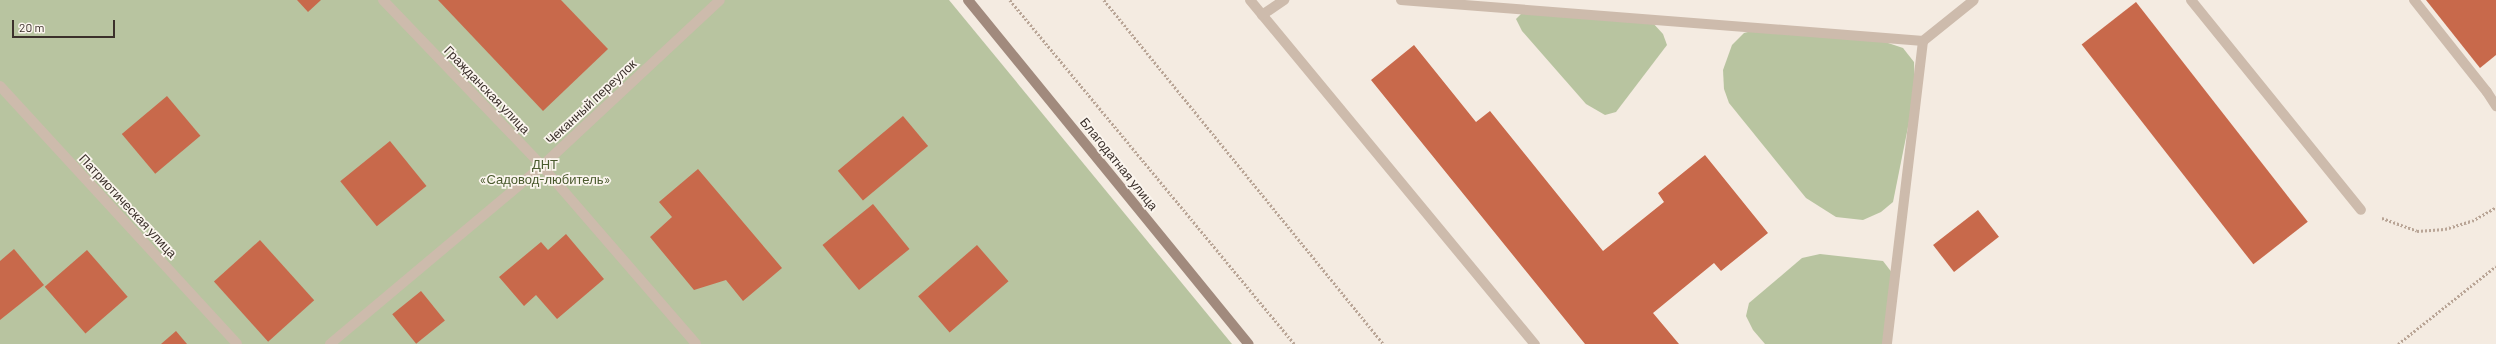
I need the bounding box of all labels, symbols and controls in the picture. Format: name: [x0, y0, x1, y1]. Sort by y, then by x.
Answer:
scale bar: [14, 12, 117, 38]
text: 20 m: [19, 20, 45, 34]
street label: Гражданская улица: [441, 43, 533, 137]
street label: Чеканный переулок: [542, 56, 640, 148]
street label: Благодатная улица: [1077, 114, 1161, 214]
street label: Патриотическая улица: [76, 151, 180, 261]
park label: ДНТ «Садовод-любитель»: [479, 157, 611, 188]

